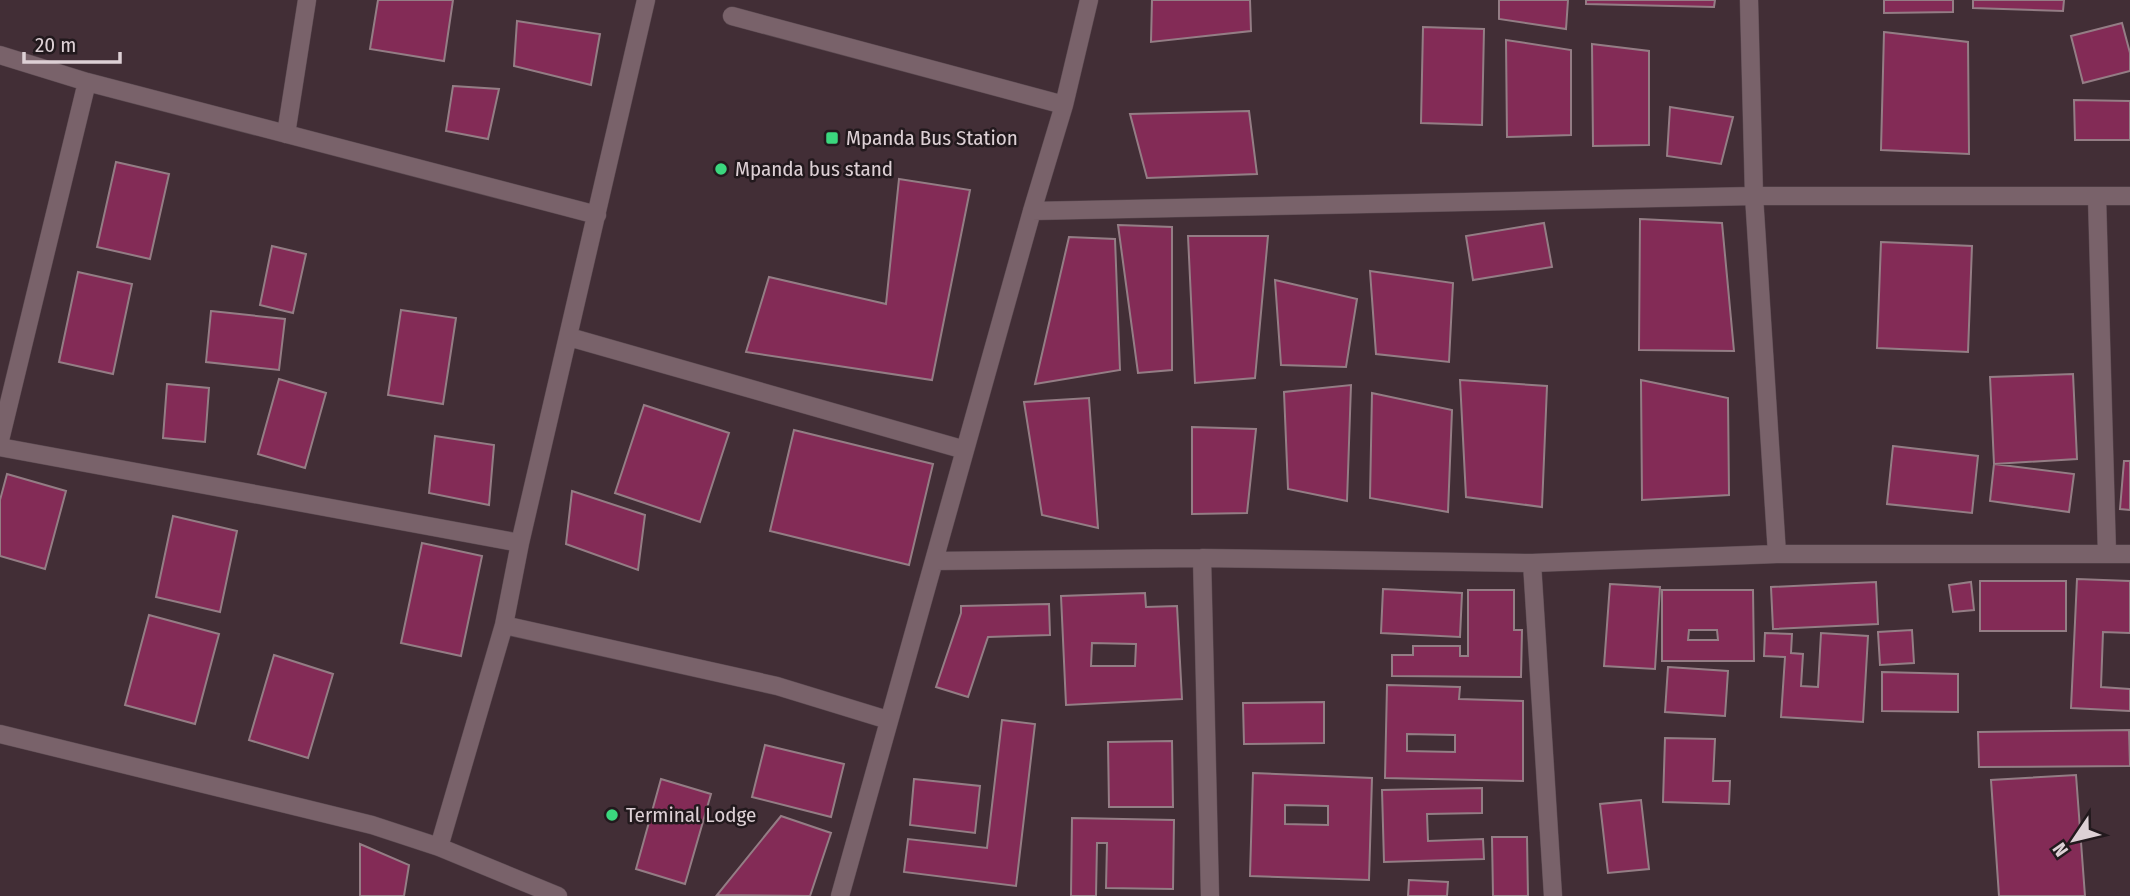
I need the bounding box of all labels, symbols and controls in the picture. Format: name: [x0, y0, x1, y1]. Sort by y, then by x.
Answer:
scale bar: [24, 21, 121, 65]
text: 20 m: [35, 32, 76, 58]
place label: Mpanda Bus Station: [846, 125, 1018, 151]
marker: Mpanda Bus Station: [824, 130, 840, 146]
place label: Mpanda bus stand: [735, 156, 893, 182]
marker: Mpanda bus stand: [713, 161, 729, 177]
place label: Terminal Lodge: [626, 802, 756, 828]
north arrow: [2039, 805, 2109, 875]
marker: Terminal Lodge: [604, 807, 620, 823]
text: N: [2048, 838, 2073, 861]

